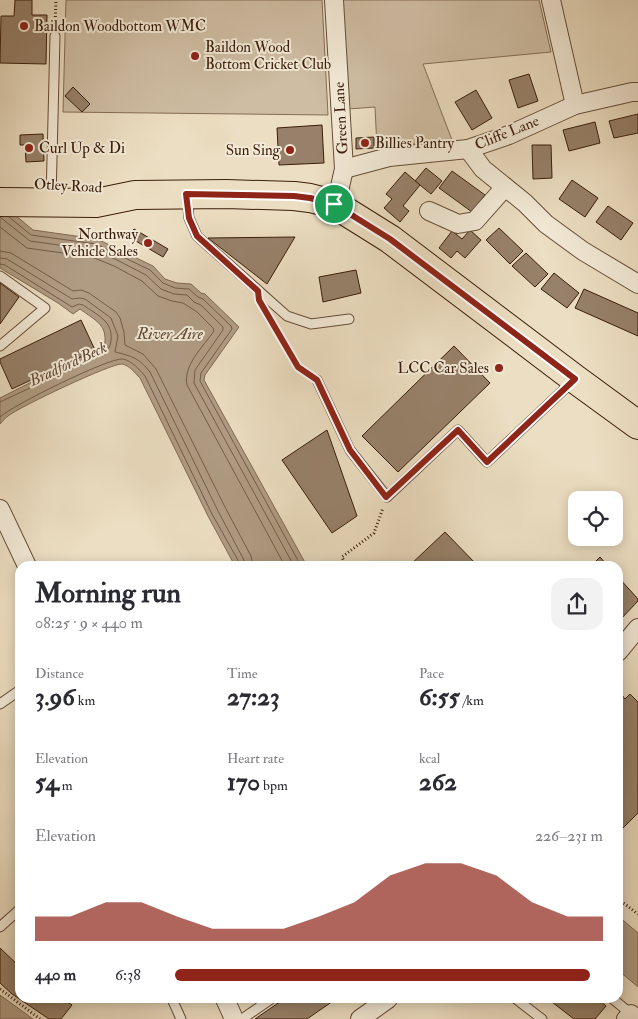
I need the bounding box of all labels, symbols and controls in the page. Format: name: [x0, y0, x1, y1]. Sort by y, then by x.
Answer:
place label: Baildon Woodbottom WMC: [34, 17, 206, 36]
marker: Baildon Woodbottom WMC: [18, 20, 30, 32]
place label: Baildon Wood Bottom Cricket Club: [205, 38, 331, 74]
marker: Baildon Wood Bottom Cricket Club: [189, 50, 201, 62]
street label: Green Lane: [330, 81, 352, 155]
street label: Cliffe Lane: [472, 111, 542, 155]
place label: Billies Pantry: [375, 134, 455, 153]
marker: Billies Pantry: [359, 137, 371, 149]
place label: Curl Up & Di: [39, 139, 125, 159]
place label: Sun Sing: [226, 141, 281, 160]
marker: Curl Up & Di: [23, 142, 35, 154]
marker: Sun Sing: [284, 144, 296, 156]
street label: Otley Road: [33, 175, 103, 197]
pin: [313, 183, 355, 225]
icon: arrive: [320, 190, 348, 218]
place label: Northway Vehicle Sales: [62, 225, 138, 261]
marker: Northway Vehicle Sales: [142, 237, 154, 249]
water label: River Aire: [136, 324, 204, 344]
water label: Bradford Beck: [25, 337, 110, 391]
place label: LCC Car Sales: [397, 359, 489, 378]
marker: LCC Car Sales: [493, 362, 505, 374]
map controls: [568, 491, 623, 546]
button: locate: [568, 491, 623, 546]
text: Morning run: [35, 576, 181, 611]
button: share: [551, 578, 603, 630]
text: 08:25 · 9 × 440 m: [35, 613, 143, 633]
text: Distance: [35, 665, 84, 682]
text: Time: [227, 665, 258, 682]
text: Pace: [419, 665, 444, 682]
text: 3.96: [35, 682, 75, 713]
text: 27:23: [227, 682, 280, 713]
text: 6:55: [419, 682, 460, 713]
text: km: [75, 692, 95, 709]
text: /km: [460, 692, 484, 709]
text: Elevation: [35, 750, 88, 767]
text: Heart rate: [227, 750, 284, 767]
text: kcal: [419, 750, 440, 767]
text: 54: [35, 767, 59, 798]
text: 170: [227, 767, 260, 798]
text: 262: [419, 767, 457, 798]
text: m: [59, 777, 73, 794]
text: bpm: [260, 777, 288, 794]
text: Elevation: [35, 826, 96, 846]
text: 226–231 m: [535, 826, 603, 846]
text: 440 m: [35, 965, 76, 985]
text: 6:38: [115, 965, 141, 985]

